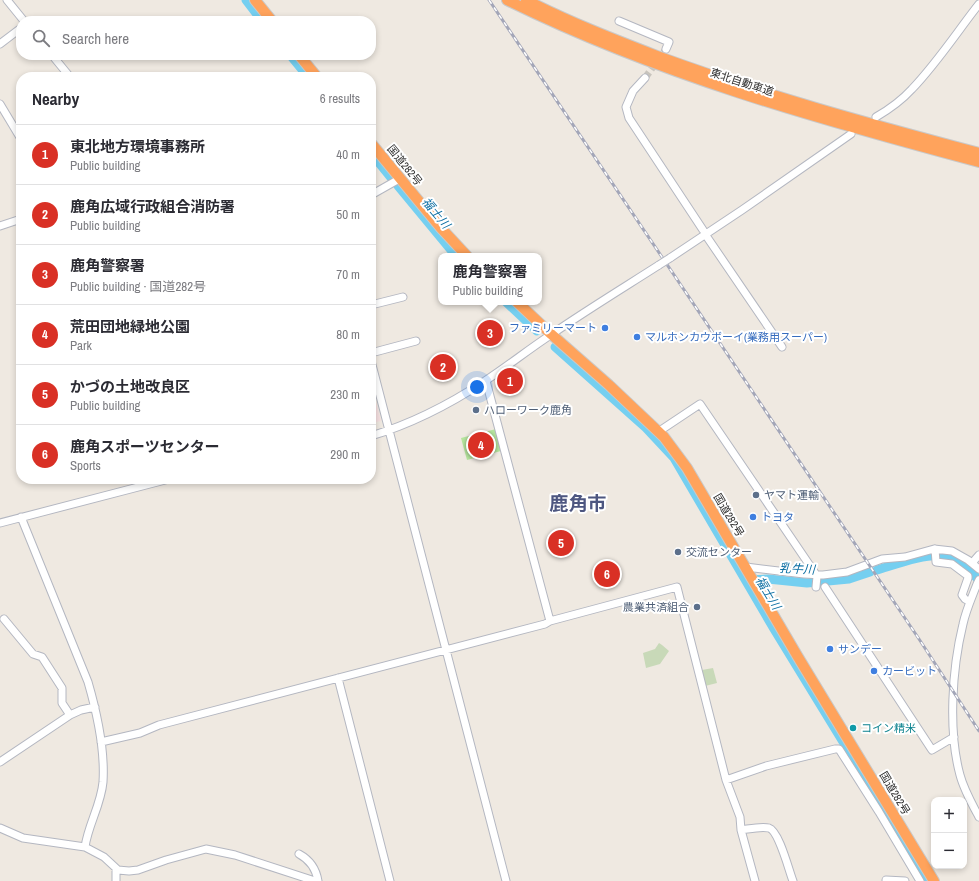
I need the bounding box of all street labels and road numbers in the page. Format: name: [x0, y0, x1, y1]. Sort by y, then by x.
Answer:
street label: 東北自動車道: [708, 65, 776, 99]
street label: 国道282号: [384, 142, 426, 188]
street label: 国道282号: [711, 491, 747, 539]
street label: 国道282号: [877, 769, 913, 817]

